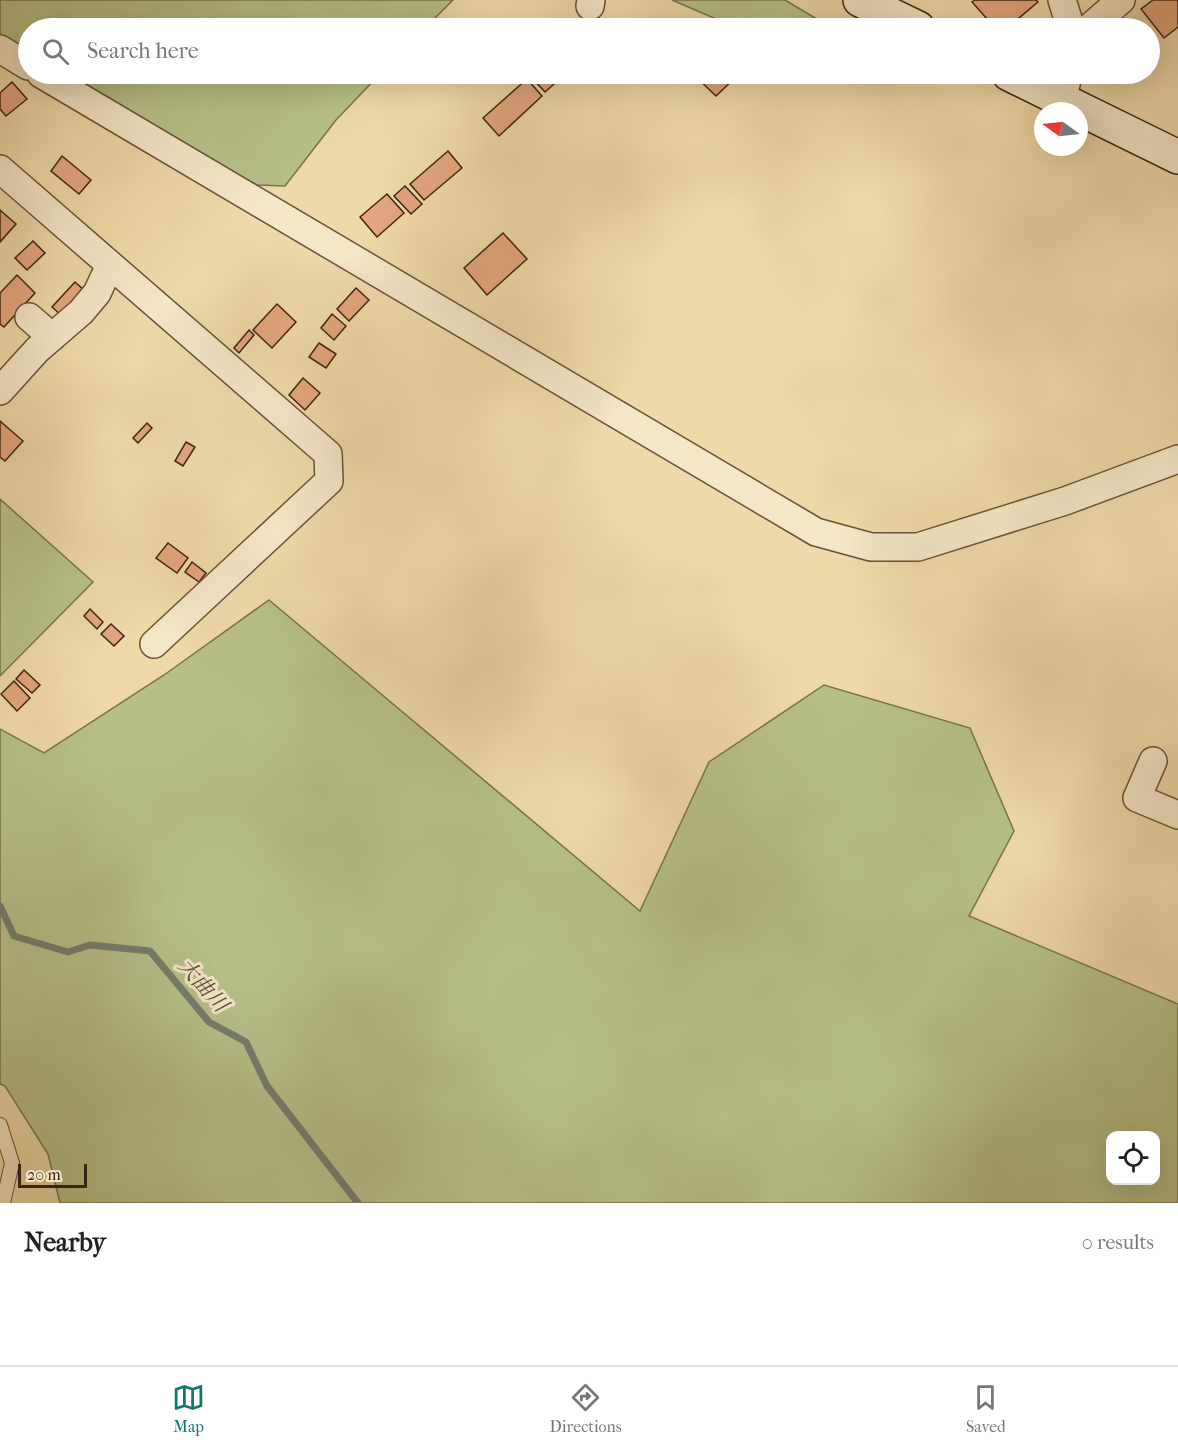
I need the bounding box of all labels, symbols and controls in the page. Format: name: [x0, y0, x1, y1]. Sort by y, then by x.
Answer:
search box: [18, 18, 1160, 84]
icon: search: [39, 35, 72, 68]
text: Search here: [87, 38, 199, 64]
north arrow: [1034, 102, 1088, 156]
water label: 大曲川: [173, 954, 234, 1018]
map controls: [1106, 1131, 1160, 1185]
button: locate: [1106, 1131, 1160, 1185]
scale bar: [18, 1161, 87, 1188]
text: 20 m: [27, 1165, 61, 1184]
text: Nearby: [24, 1227, 106, 1258]
text: 0 results: [1082, 1231, 1154, 1254]
tab: Map: [172, 1381, 205, 1436]
tab: Directions: [550, 1381, 622, 1436]
tab: Saved: [966, 1381, 1006, 1436]

